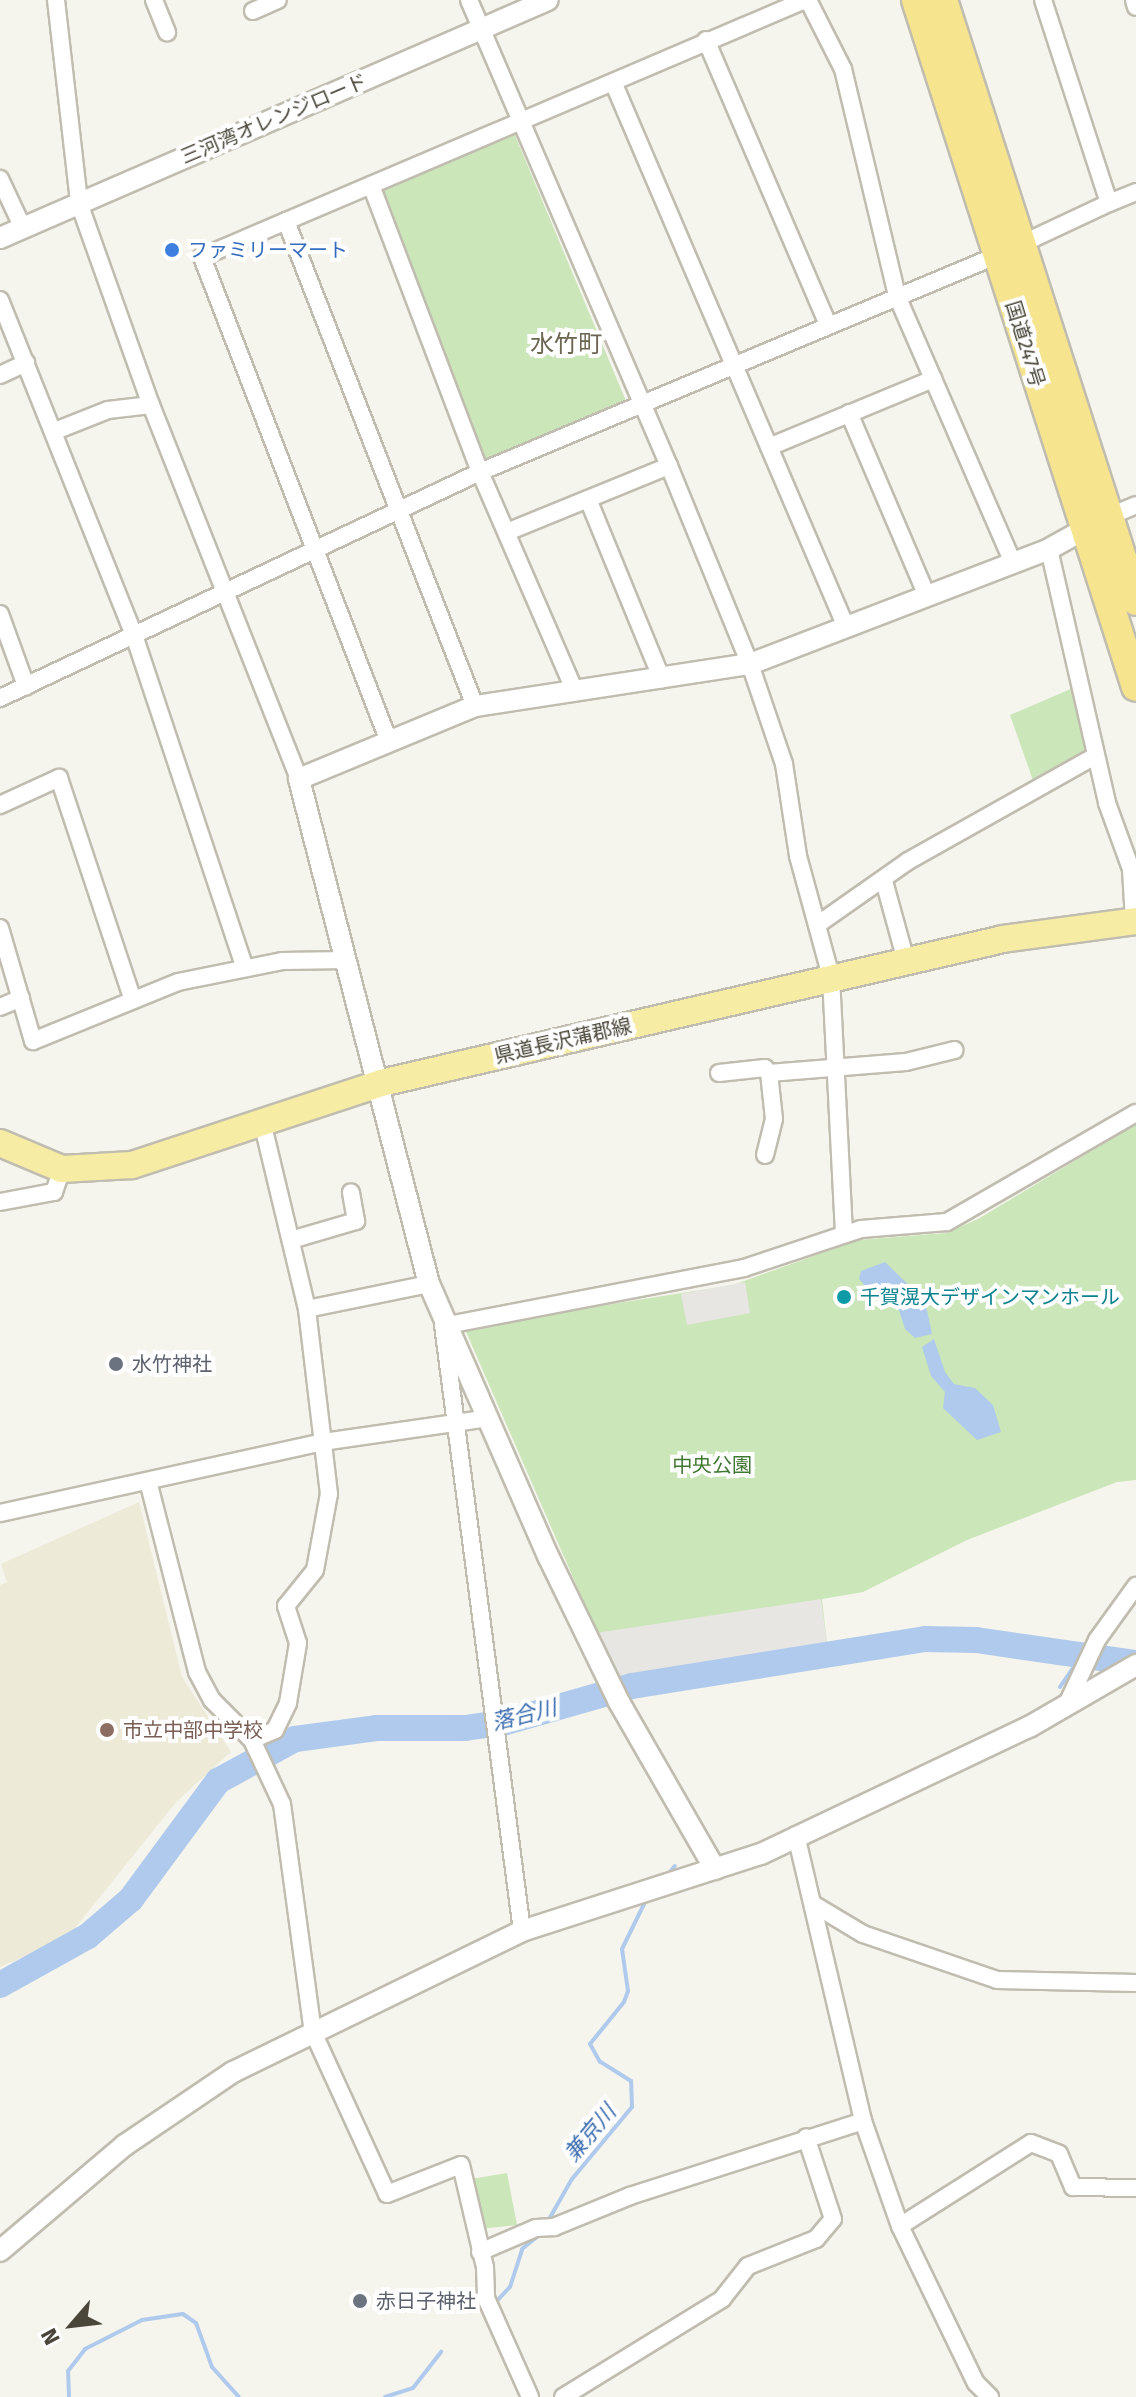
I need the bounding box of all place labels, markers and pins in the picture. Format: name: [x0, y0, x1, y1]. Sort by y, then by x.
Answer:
place label: ファミリーマート: [188, 238, 348, 262]
marker: ファミリーマート: [163, 241, 181, 259]
place label: 千賀滉大デザインマンホール: [860, 1285, 1120, 1309]
marker: 千賀滉大デザインマンホール: [835, 1288, 853, 1306]
place label: 水竹神社: [132, 1352, 212, 1376]
marker: 水竹神社: [107, 1355, 125, 1373]
place label: 市立中部中学校: [123, 1718, 263, 1742]
marker: 市立中部中学校: [98, 1721, 116, 1739]
place label: 赤日子神社: [376, 2289, 476, 2313]
marker: 赤日子神社: [351, 2292, 369, 2310]

